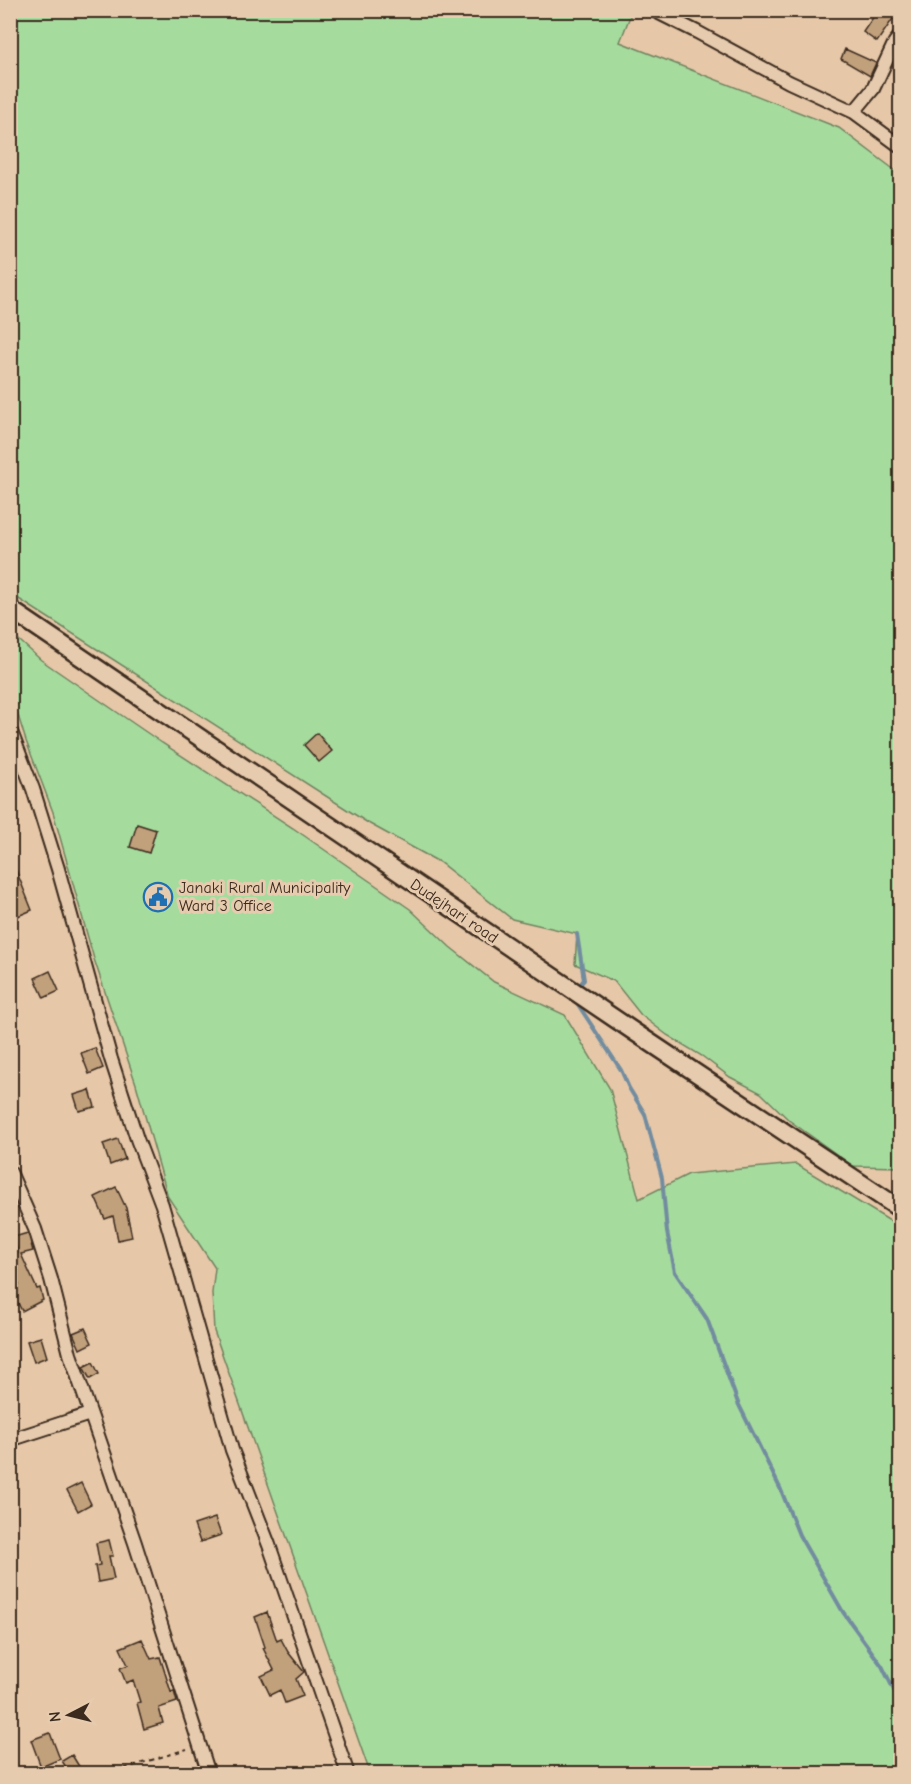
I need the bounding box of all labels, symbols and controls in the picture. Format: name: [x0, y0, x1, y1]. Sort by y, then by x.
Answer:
street label: Dudejhari road: [407, 875, 501, 947]
place label: Janaki Rural Municipality Ward 3 Office: [179, 879, 351, 915]
public building icon: Janaki Rural Municipality Ward 3 Office: [142, 881, 174, 913]
north arrow: [39, 1685, 99, 1745]
text: N: [46, 1710, 65, 1723]

